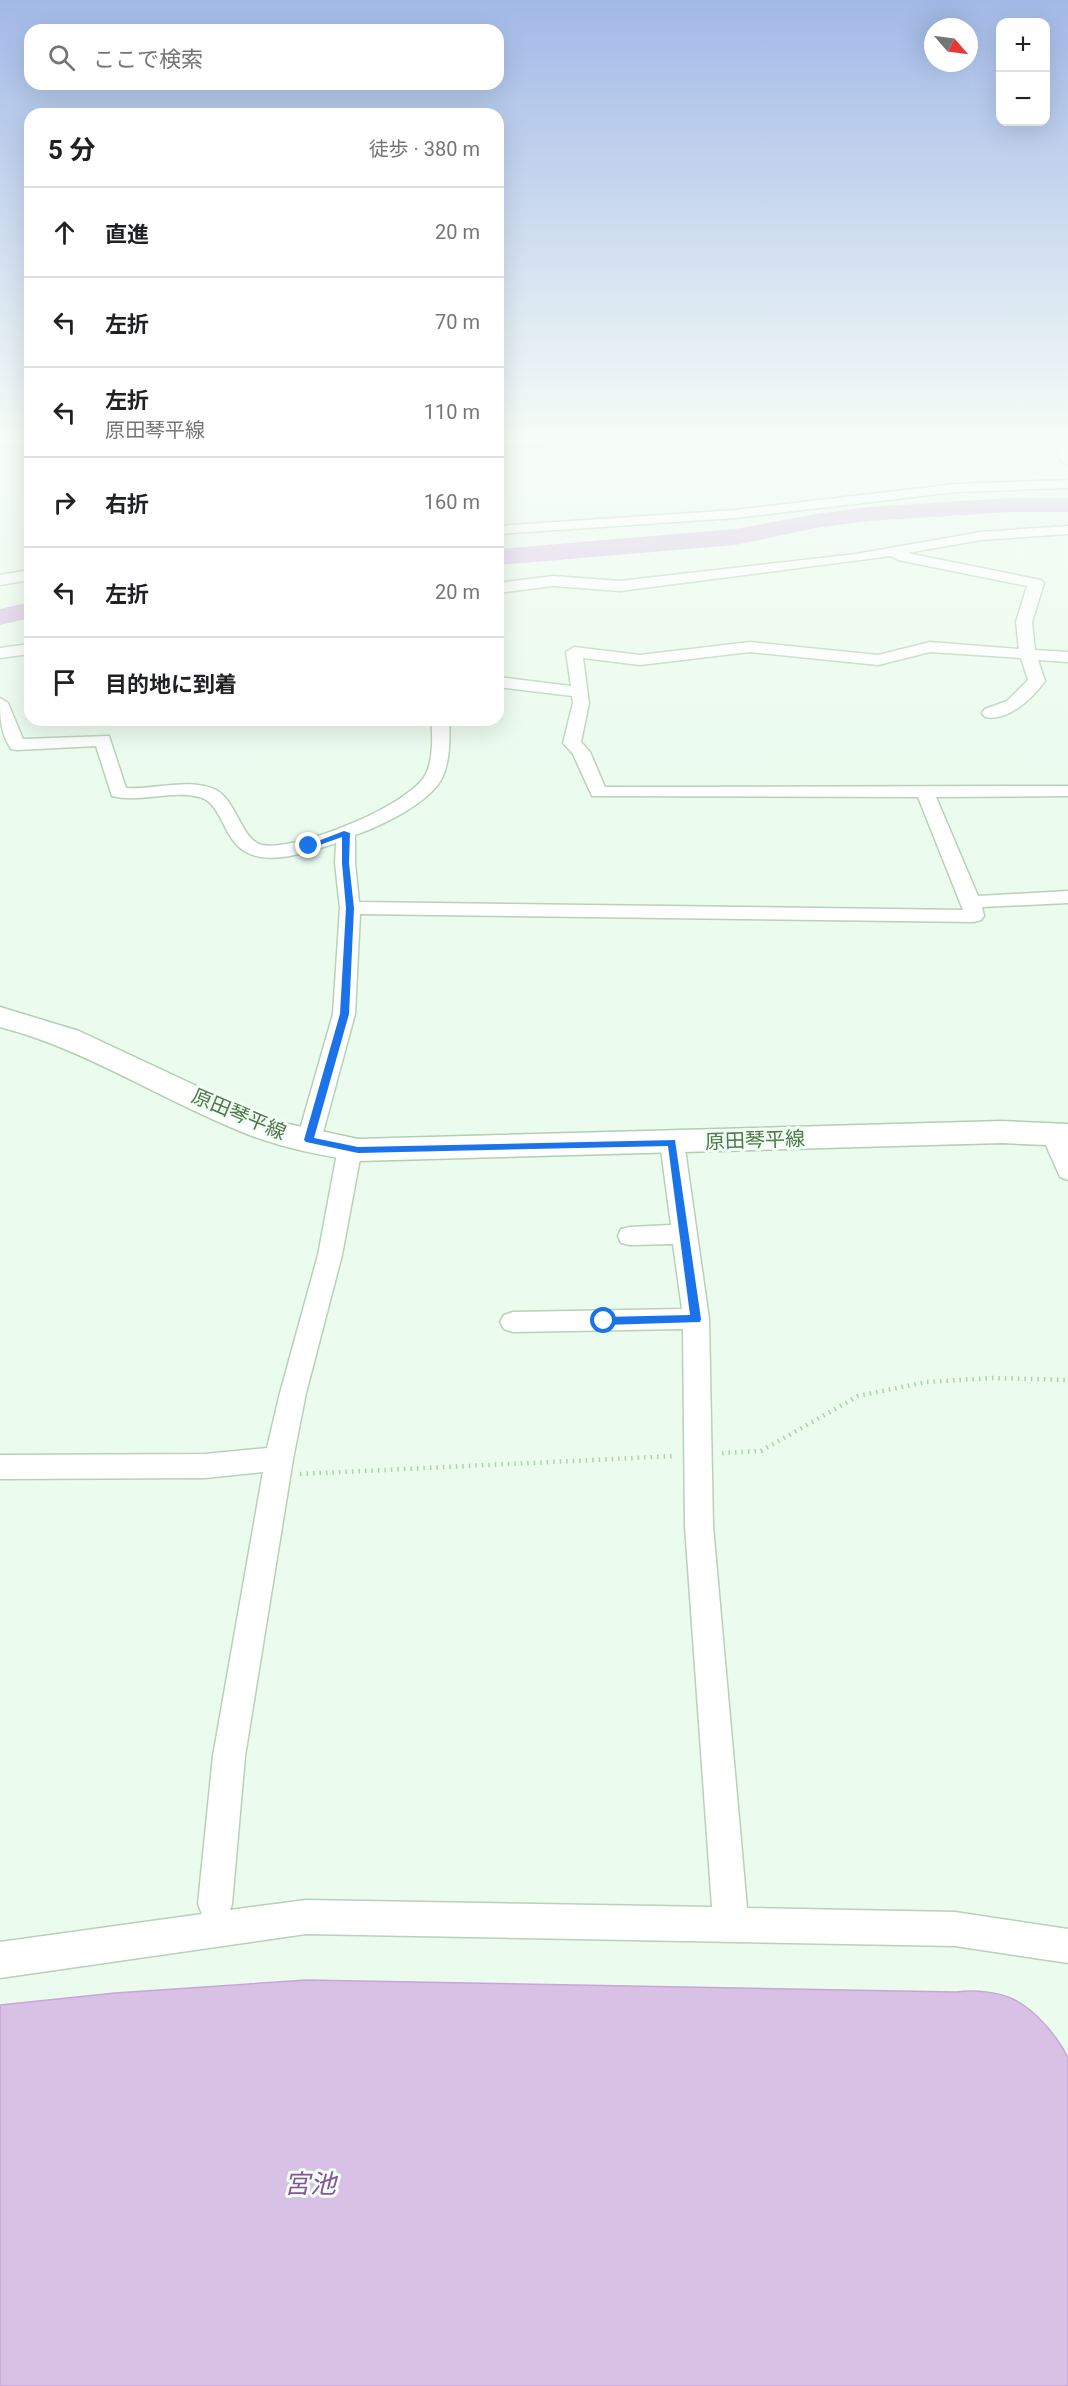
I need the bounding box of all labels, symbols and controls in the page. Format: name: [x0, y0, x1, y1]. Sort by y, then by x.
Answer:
north arrow: [924, 18, 978, 72]
map controls: [996, 18, 1050, 126]
button: +: [996, 18, 1050, 72]
search box: [24, 24, 504, 90]
icon: search: [45, 41, 78, 74]
text: ここで検索: [93, 47, 203, 72]
button: −: [996, 72, 1050, 126]
text: 5 分: [48, 135, 95, 165]
text: 徒歩 · 380 m: [369, 137, 480, 161]
icon: ahead: [48, 216, 81, 249]
text: 20 m: [435, 220, 480, 244]
text: 直進: [105, 222, 149, 247]
icon: left: [48, 306, 81, 339]
text: 70 m: [435, 310, 480, 334]
text: 左折: [105, 312, 149, 337]
text: 左折: [105, 388, 149, 413]
icon: left: [48, 396, 81, 429]
text: 110 m: [424, 400, 480, 424]
text: 原田琴平線: [105, 418, 205, 442]
icon: right: [48, 486, 81, 519]
text: 160 m: [424, 490, 480, 514]
text: 右折: [105, 492, 149, 517]
icon: left: [48, 576, 81, 609]
text: 20 m: [435, 580, 480, 604]
text: 左折: [105, 582, 149, 607]
icon: arrive: [48, 666, 81, 699]
text: 目的地に到着: [105, 672, 237, 697]
route end: [295, 832, 321, 858]
street label: 原田琴平線: [188, 1083, 290, 1145]
street label: 原田琴平線: [705, 1126, 805, 1154]
route start: [590, 1307, 616, 1333]
water label: 宮池: [284, 2169, 339, 2199]

